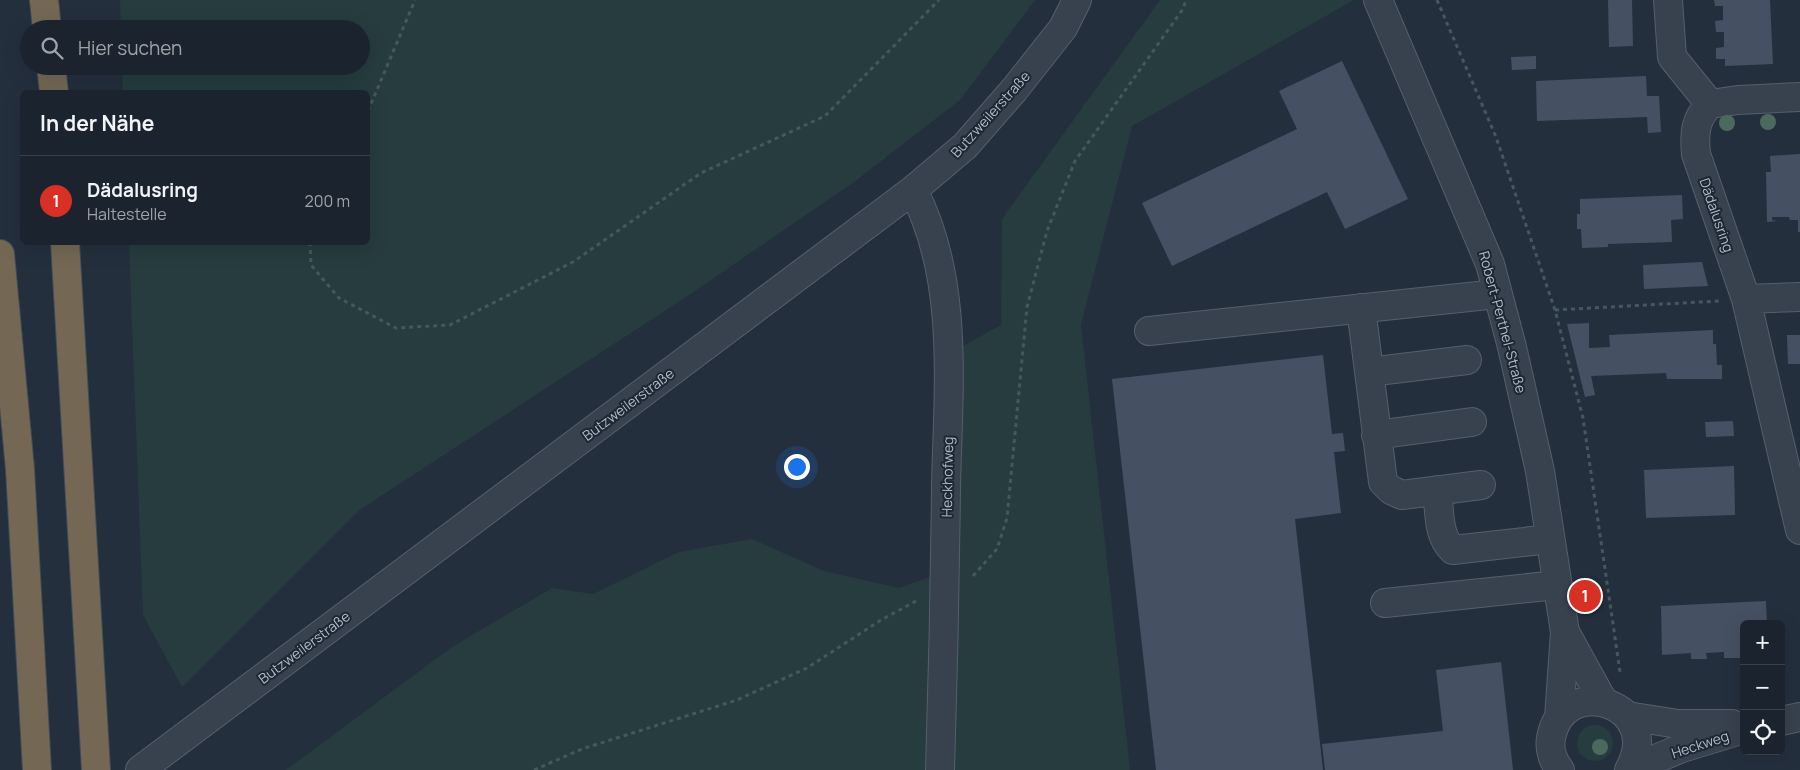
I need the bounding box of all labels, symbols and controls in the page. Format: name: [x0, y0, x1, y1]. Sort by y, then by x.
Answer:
search box: [20, 20, 370, 75]
icon: search: [38, 34, 66, 62]
text: Hier suchen: [78, 35, 182, 61]
street label: Butzweilerstraße: [946, 67, 1034, 161]
text: In der Nähe: [40, 109, 154, 137]
street label: Dädalusring: [1695, 175, 1739, 255]
text: Dädalusring: [87, 177, 198, 203]
text: 1: [52, 190, 60, 212]
text: 200 m: [305, 190, 350, 212]
text: Haltestelle: [87, 203, 167, 225]
street label: Robert-Perthel-Straße: [1475, 249, 1531, 395]
street label: Butzweilerstraße: [578, 363, 678, 445]
street label: Heckhofweg: [937, 436, 957, 518]
your location: [784, 454, 810, 480]
pin: 1: [1569, 577, 1601, 615]
street label: Butzweilerstraße: [254, 606, 354, 688]
map controls: [1740, 620, 1785, 755]
button: +: [1740, 620, 1785, 665]
button: −: [1740, 665, 1785, 710]
button: locate: [1740, 710, 1785, 755]
street label: Heckweg: [1669, 726, 1731, 762]

